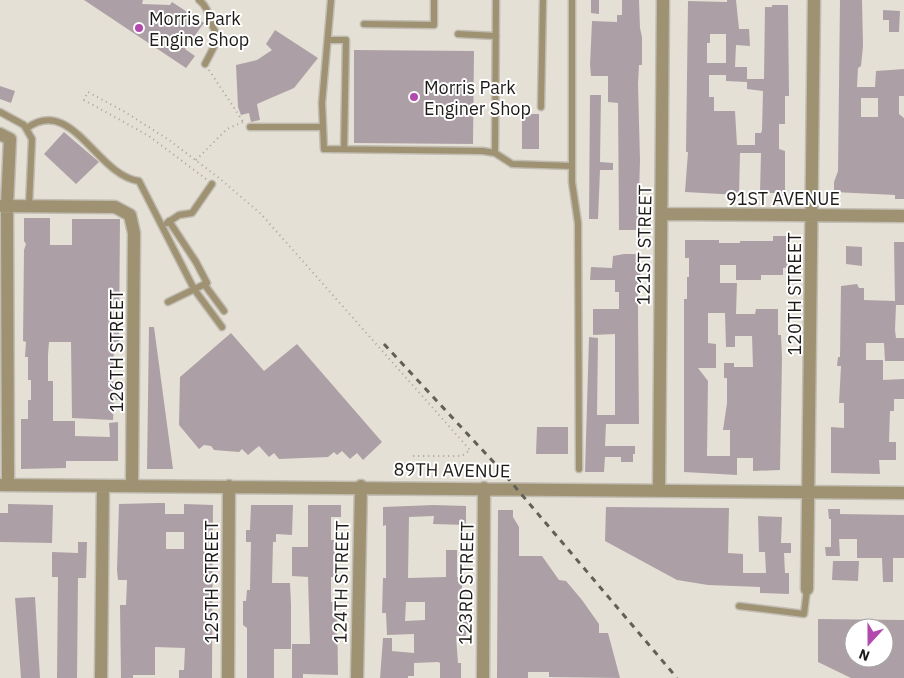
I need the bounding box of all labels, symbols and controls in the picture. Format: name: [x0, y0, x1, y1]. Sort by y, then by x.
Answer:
place label: Morris Park Engine Shop: [149, 7, 249, 51]
marker: Morris Park Engine Shop: [133, 22, 145, 34]
place label: Morris Park Enginer Shop: [424, 76, 531, 120]
marker: Morris Park Enginer Shop: [408, 91, 420, 103]
street label: 121ST STREET: [631, 185, 657, 305]
street label: 91ST AVENUE: [726, 187, 840, 210]
street label: 120TH STREET: [783, 233, 806, 356]
street label: 126TH STREET: [105, 290, 128, 413]
street label: 89TH AVENUE: [394, 457, 510, 483]
street label: 124TH STREET: [328, 520, 354, 644]
street label: 125TH STREET: [200, 521, 223, 644]
street label: 123RD STREET: [453, 521, 479, 645]
north arrow: [844, 618, 894, 668]
text: N: [856, 645, 872, 665]

